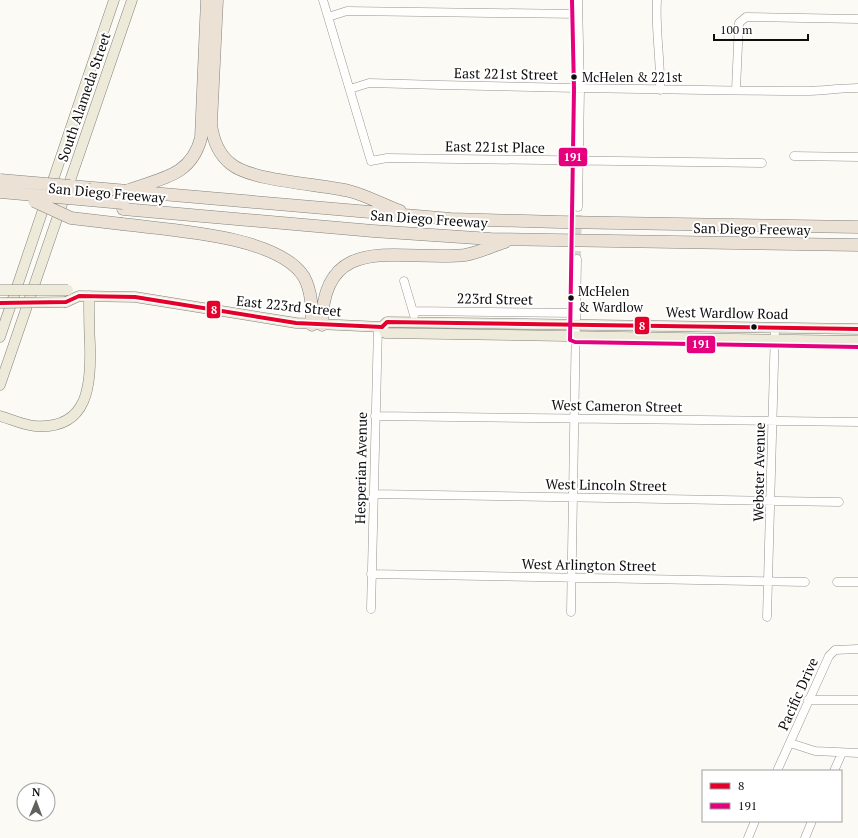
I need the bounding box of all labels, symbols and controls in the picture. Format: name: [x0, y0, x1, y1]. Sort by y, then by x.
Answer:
scale bar: [714, 16, 808, 42]
text: 100 m: [720, 22, 753, 37]
street label: South Alameda Street: [53, 29, 115, 164]
street label: East 221st Street: [454, 63, 559, 84]
place label: McHelen & 221st: [582, 68, 683, 86]
marker: McHelen & 221st: [569, 72, 579, 82]
street label: East 221st Place: [445, 136, 545, 157]
line badge: 191: [558, 147, 588, 167]
text: 191: [564, 150, 582, 164]
street label: San Diego Freeway: [48, 178, 167, 207]
street label: San Diego Freeway: [370, 205, 489, 232]
street label: San Diego Freeway: [693, 218, 812, 239]
place label: McHelen & Wardlow: [578, 282, 643, 316]
street label: 223rd Street: [457, 288, 534, 309]
street label: East 223rd Street: [235, 291, 344, 321]
marker: McHelen & Wardlow: [566, 293, 576, 303]
line badge: 8: [206, 300, 221, 319]
street label: West Wardlow Road: [665, 302, 789, 323]
text: 8: [211, 303, 217, 317]
line badge: 8: [634, 316, 650, 335]
text: 8: [639, 319, 645, 333]
unlabelled marker: [749, 322, 759, 332]
line badge: 191: [686, 335, 716, 354]
text: 191: [692, 337, 710, 351]
street label: West Cameron Street: [551, 395, 684, 416]
street label: Hesperian Avenue: [350, 412, 371, 524]
street label: Webster Avenue: [748, 422, 769, 522]
street label: West Lincoln Street: [545, 474, 668, 495]
street label: West Arlington Street: [522, 554, 657, 575]
street label: Pacific Drive: [773, 654, 822, 733]
legend: [702, 770, 842, 822]
text: 8: [738, 778, 744, 793]
north arrow: [16, 782, 56, 822]
text: N: [32, 785, 41, 799]
text: 191: [738, 798, 757, 813]

